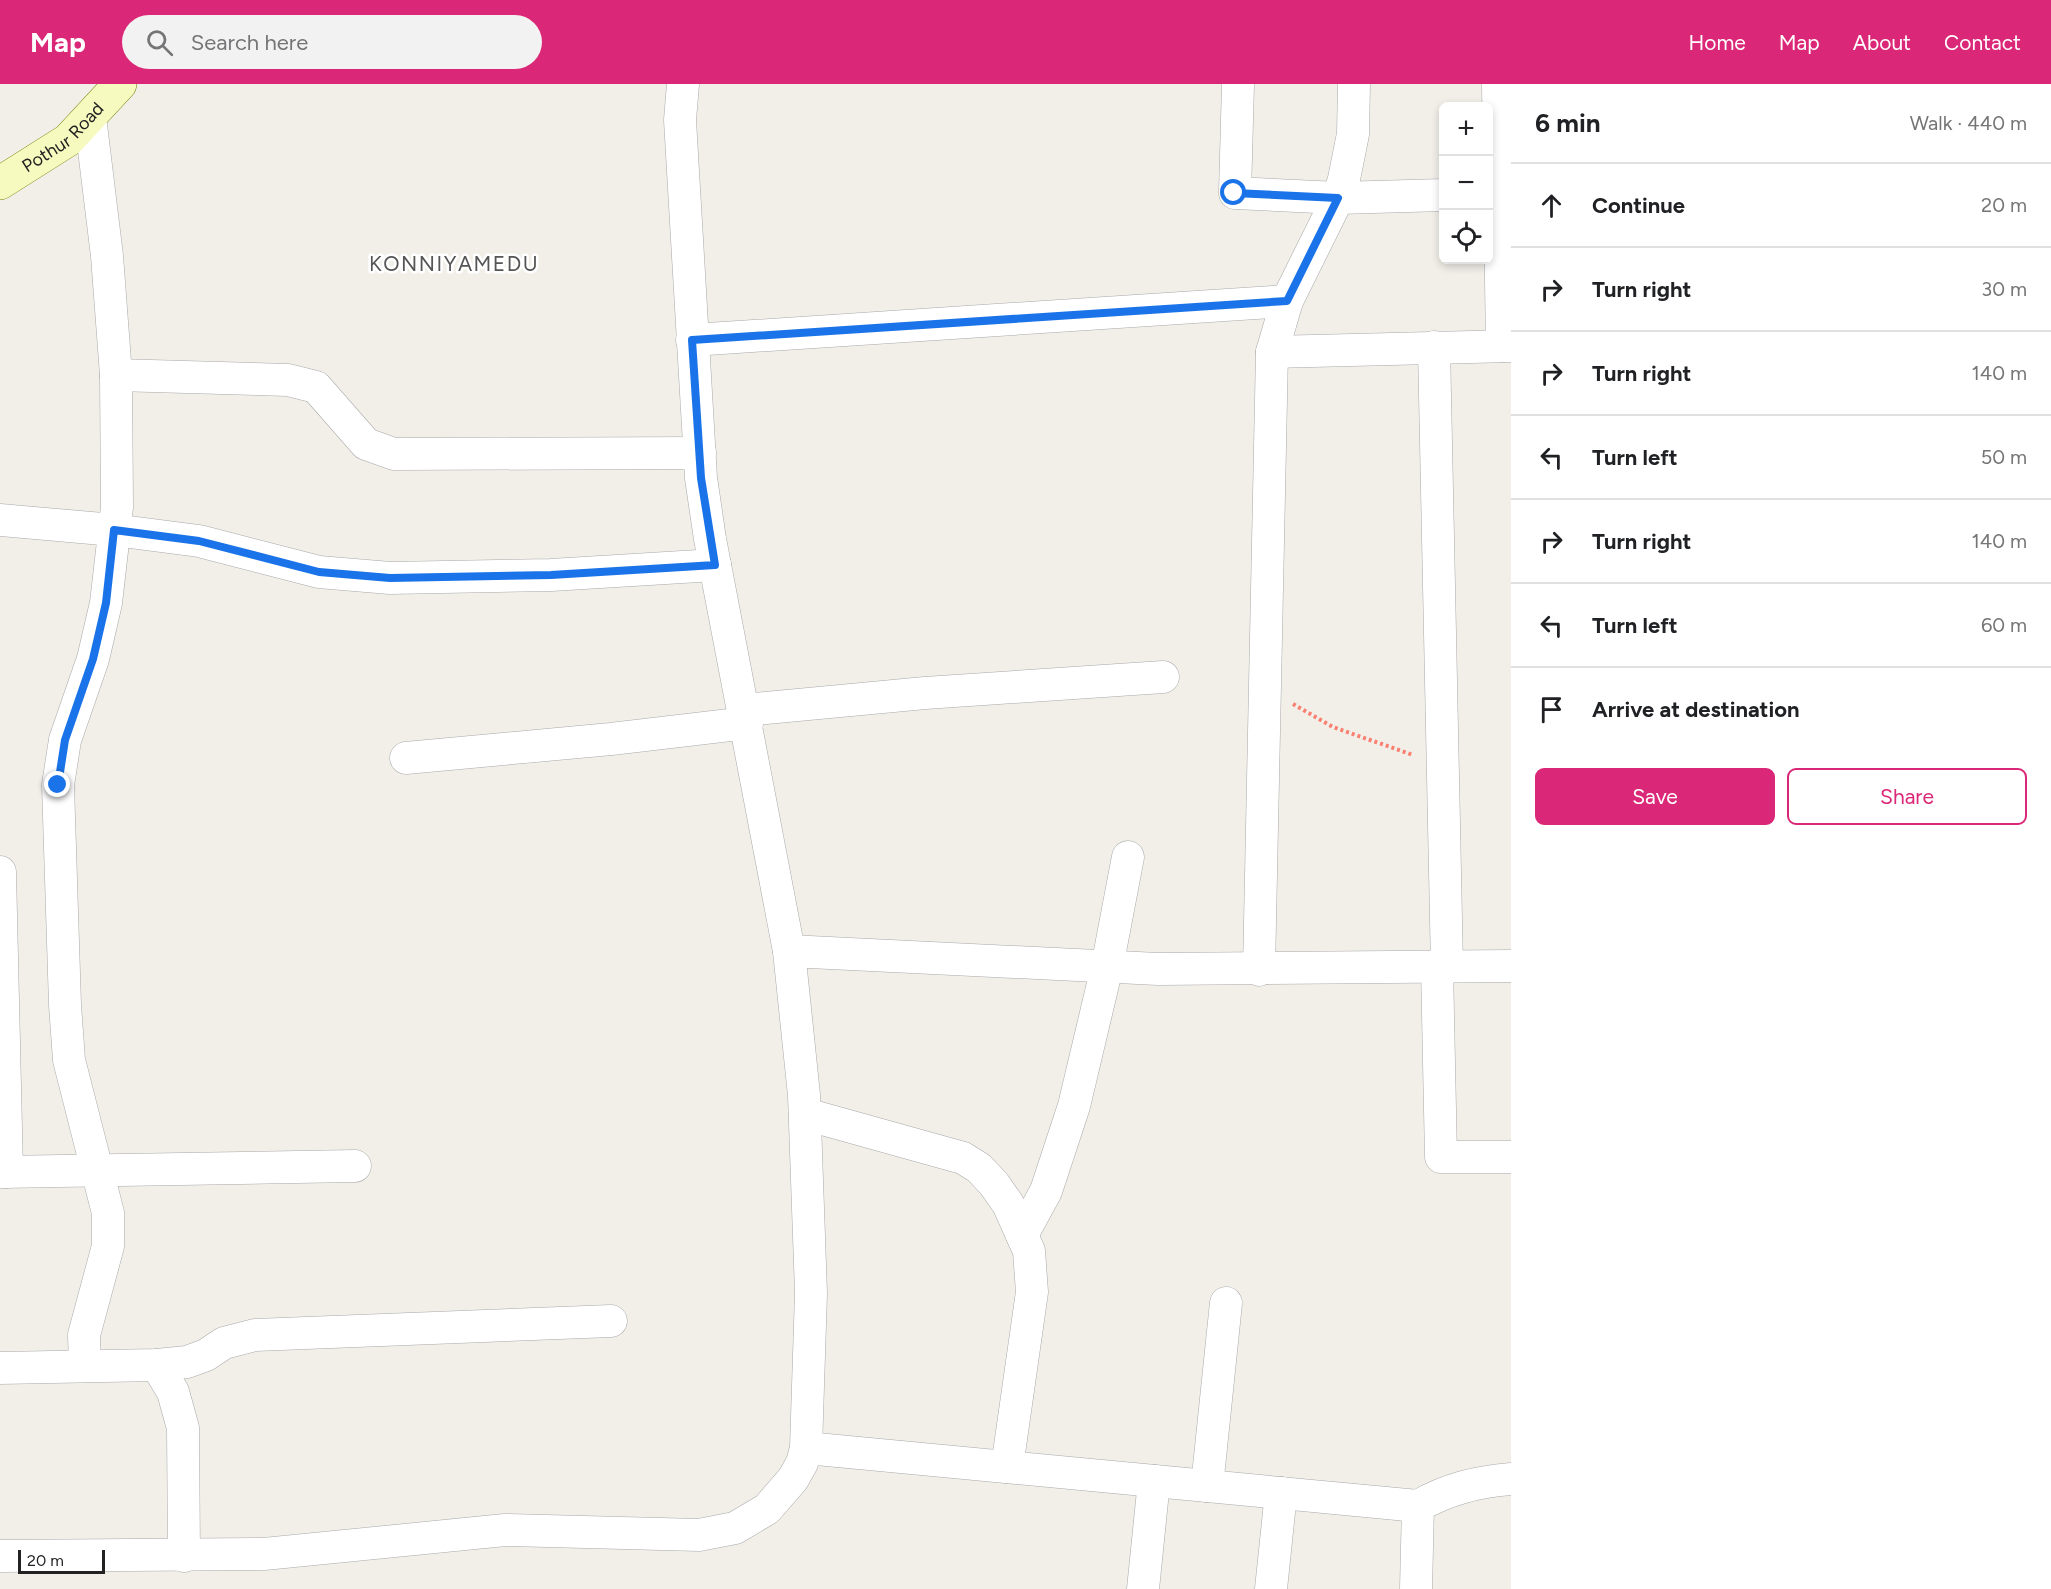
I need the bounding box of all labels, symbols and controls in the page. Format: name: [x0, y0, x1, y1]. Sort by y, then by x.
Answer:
search box: [122, 15, 542, 69]
text: Map: [30, 25, 86, 59]
icon: search: [143, 26, 176, 59]
text: Search here: [191, 29, 308, 56]
text: Home: [1689, 30, 1746, 55]
text: Map: [1779, 30, 1820, 55]
text: About: [1853, 30, 1911, 55]
text: Contact: [1944, 30, 2021, 55]
street label: Pothur Road: [18, 98, 108, 177]
map controls: [1439, 102, 1493, 264]
button: +: [1439, 102, 1493, 156]
text: 6 min: [1535, 107, 1601, 139]
text: Walk · 440 m: [1910, 111, 2027, 135]
button: −: [1439, 156, 1493, 210]
route start: [1220, 179, 1246, 205]
icon: ahead: [1535, 189, 1568, 222]
text: Continue: [1592, 192, 1685, 219]
text: 20 m: [1981, 193, 2027, 217]
button: locate: [1439, 210, 1493, 264]
district label: KONNIYAMEDU: [369, 251, 539, 276]
icon: right: [1535, 273, 1568, 306]
text: Turn right: [1592, 276, 1691, 303]
text: 30 m: [1981, 277, 2027, 301]
icon: right: [1535, 357, 1568, 390]
text: Turn right: [1592, 360, 1691, 387]
text: 140 m: [1972, 361, 2027, 385]
icon: left: [1535, 441, 1568, 474]
text: Turn left: [1592, 444, 1678, 471]
text: 50 m: [1981, 445, 2027, 469]
icon: right: [1535, 525, 1568, 558]
text: Turn right: [1592, 528, 1691, 555]
text: 140 m: [1972, 529, 2027, 553]
icon: left: [1535, 609, 1568, 642]
text: Turn left: [1592, 612, 1678, 639]
text: 60 m: [1981, 613, 2027, 637]
icon: arrive: [1535, 693, 1568, 726]
text: Arrive at destination: [1592, 696, 1800, 723]
button: Save: [1535, 768, 1775, 825]
button: Share: [1787, 768, 2027, 825]
route end: [44, 771, 70, 797]
scale bar: [18, 1547, 105, 1574]
text: 20 m: [27, 1551, 64, 1570]

